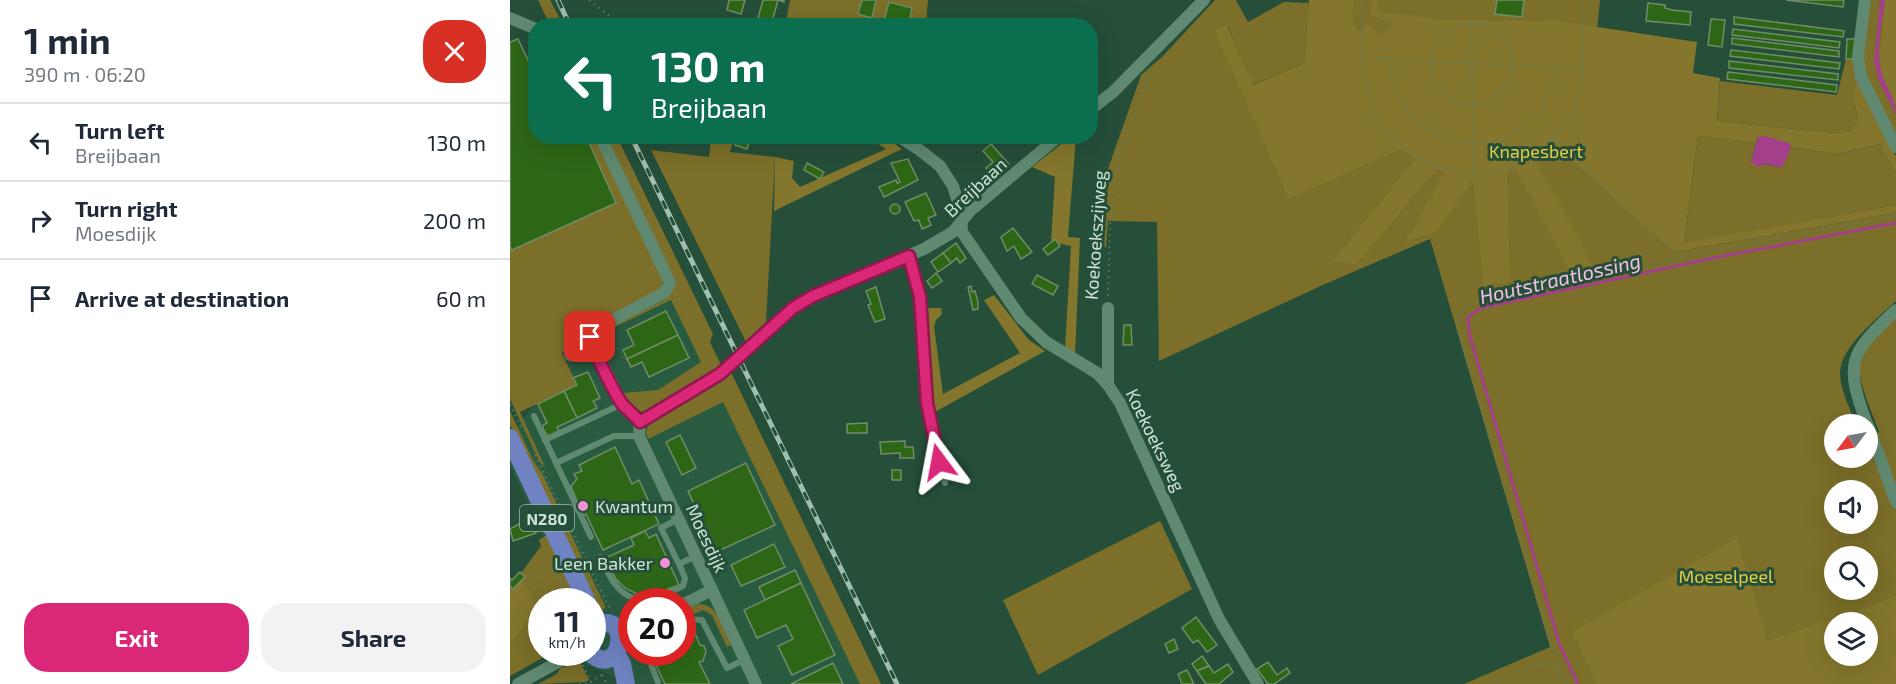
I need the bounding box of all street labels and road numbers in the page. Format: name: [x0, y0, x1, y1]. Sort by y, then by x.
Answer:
street label: Breijbaan: [939, 153, 1011, 221]
street label: Koekoekszijweg: [1079, 169, 1111, 301]
street label: Koekoeksweg: [1122, 385, 1190, 495]
street label: Moesdijk: [682, 500, 732, 576]
road number: N280: [520, 505, 574, 531]

